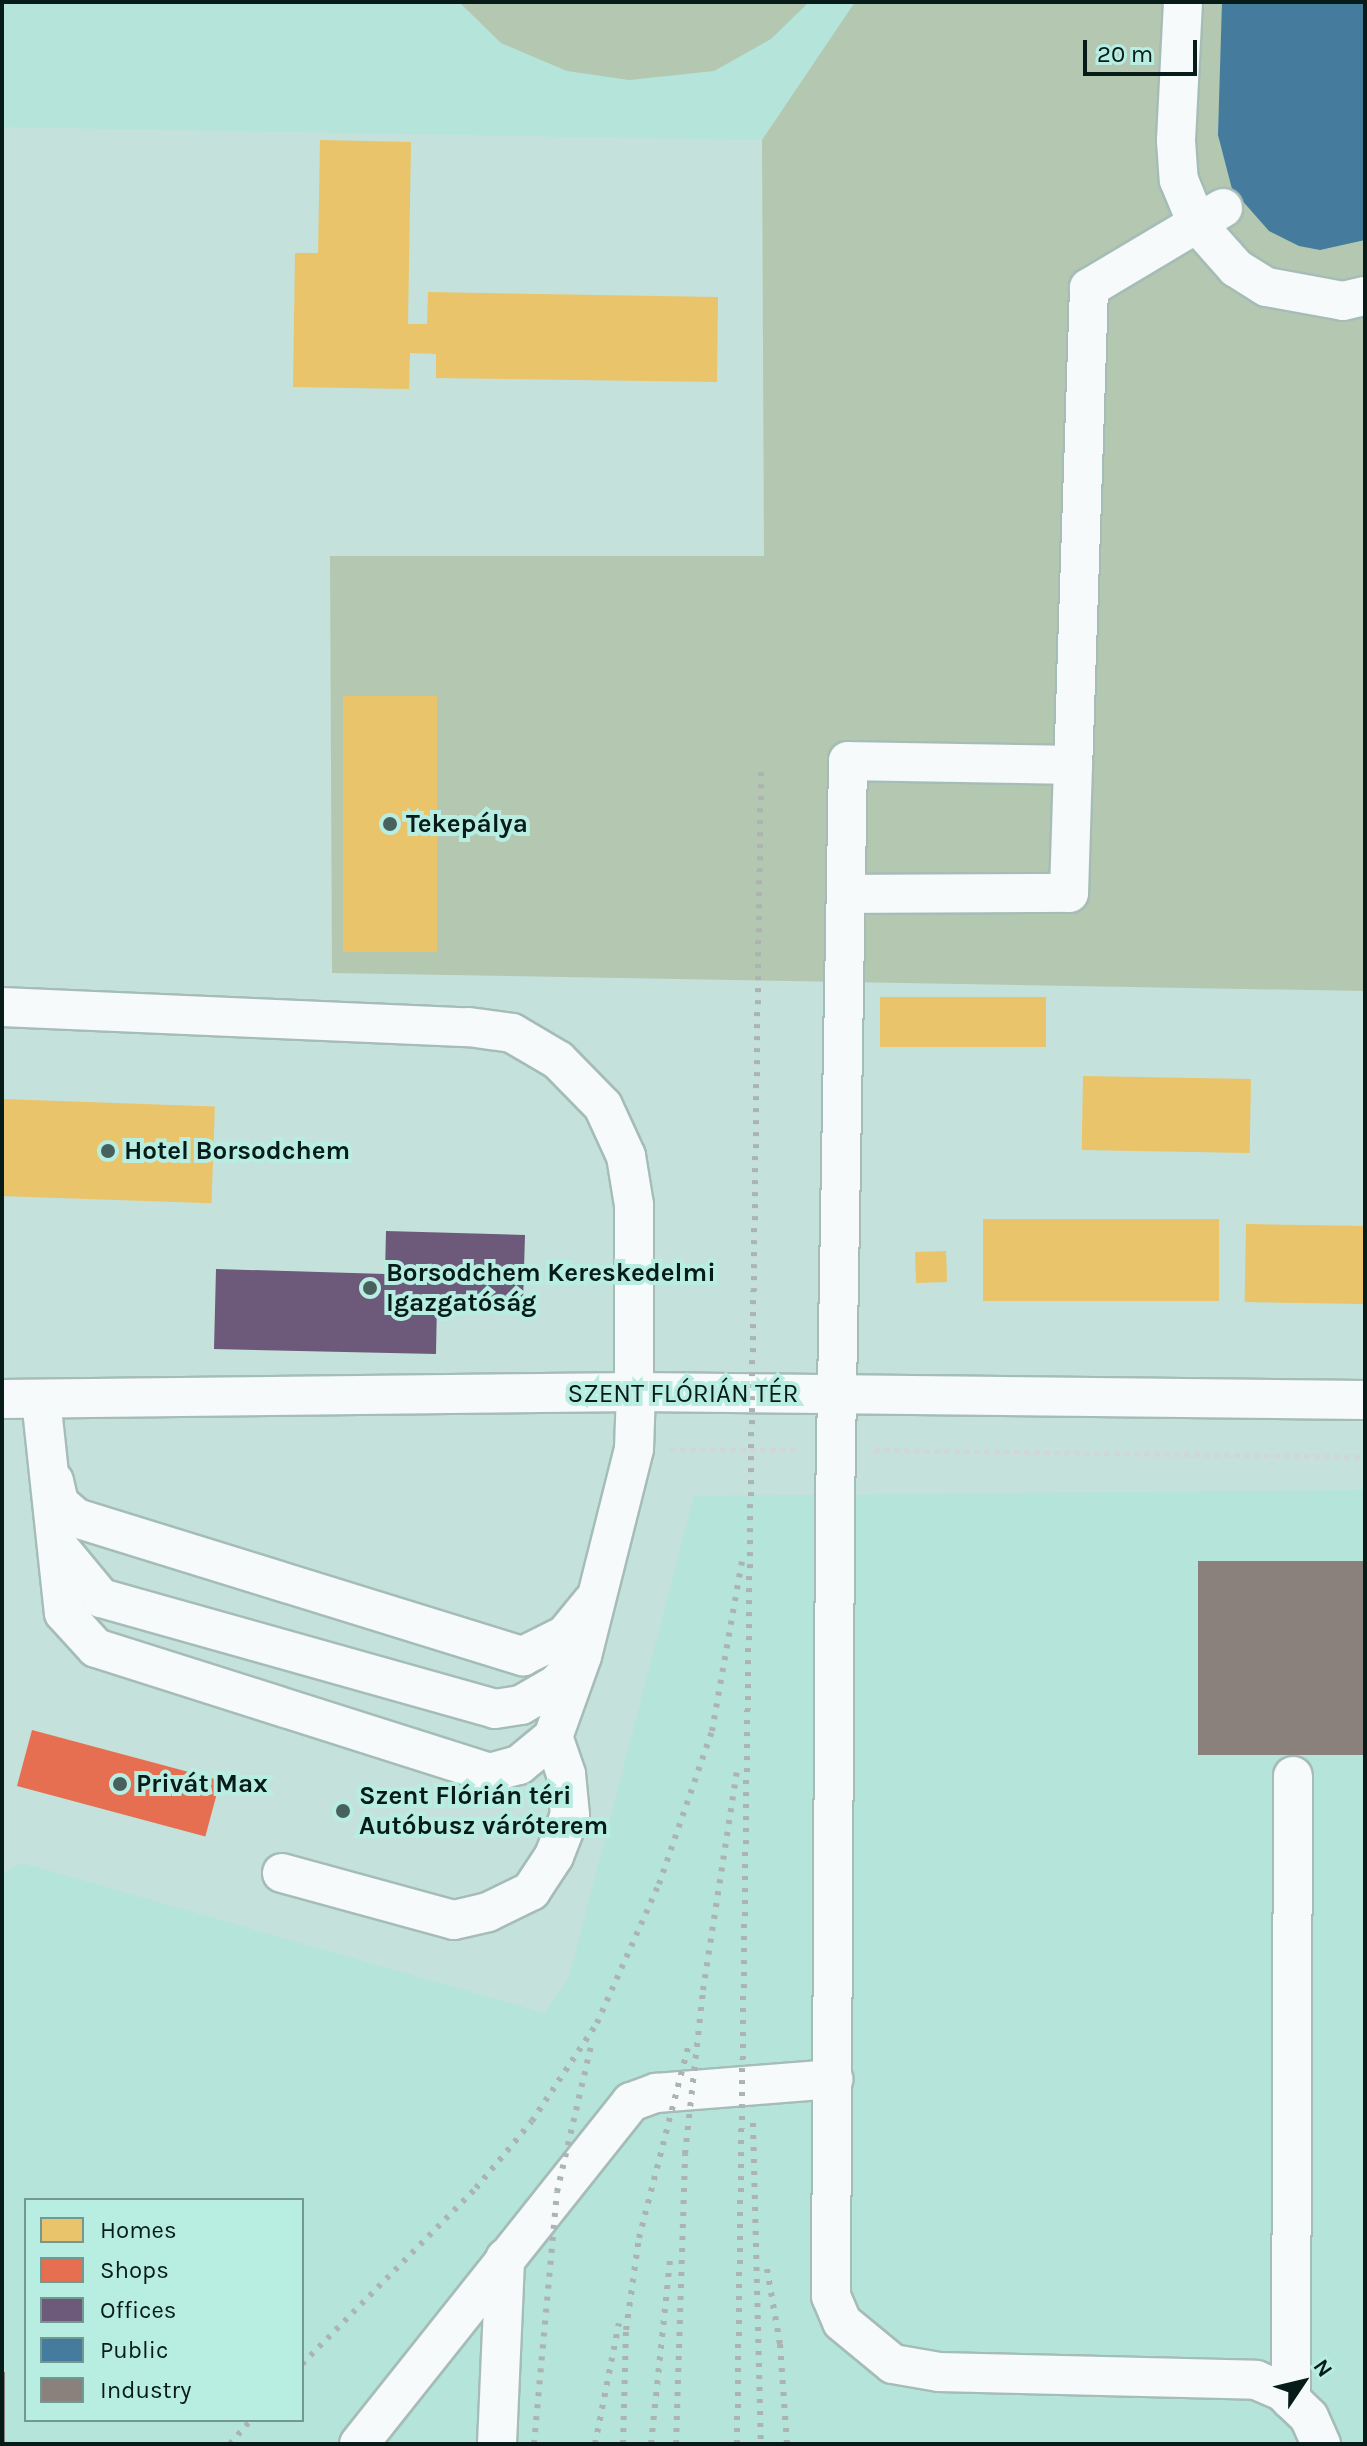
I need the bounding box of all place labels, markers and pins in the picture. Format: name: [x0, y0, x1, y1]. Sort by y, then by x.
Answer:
place label: Tekepálya: [406, 808, 528, 840]
marker: Tekepálya: [381, 815, 399, 833]
place label: Hotel Borsodchem: [124, 1135, 350, 1167]
marker: Hotel Borsodchem: [99, 1142, 117, 1160]
place label: Borsodchem Kereskedelmi Igazgatóság: [386, 1257, 716, 1318]
marker: Borsodchem Kereskedelmi Igazgatóság: [361, 1279, 379, 1297]
place label: Privát Max: [136, 1768, 268, 1800]
marker: Privát Max: [111, 1775, 129, 1793]
place label: Szent Flórián téri Autóbusz váróterem: [359, 1780, 608, 1842]
marker: Szent Flórián téri Autóbusz váróterem: [334, 1802, 352, 1820]

